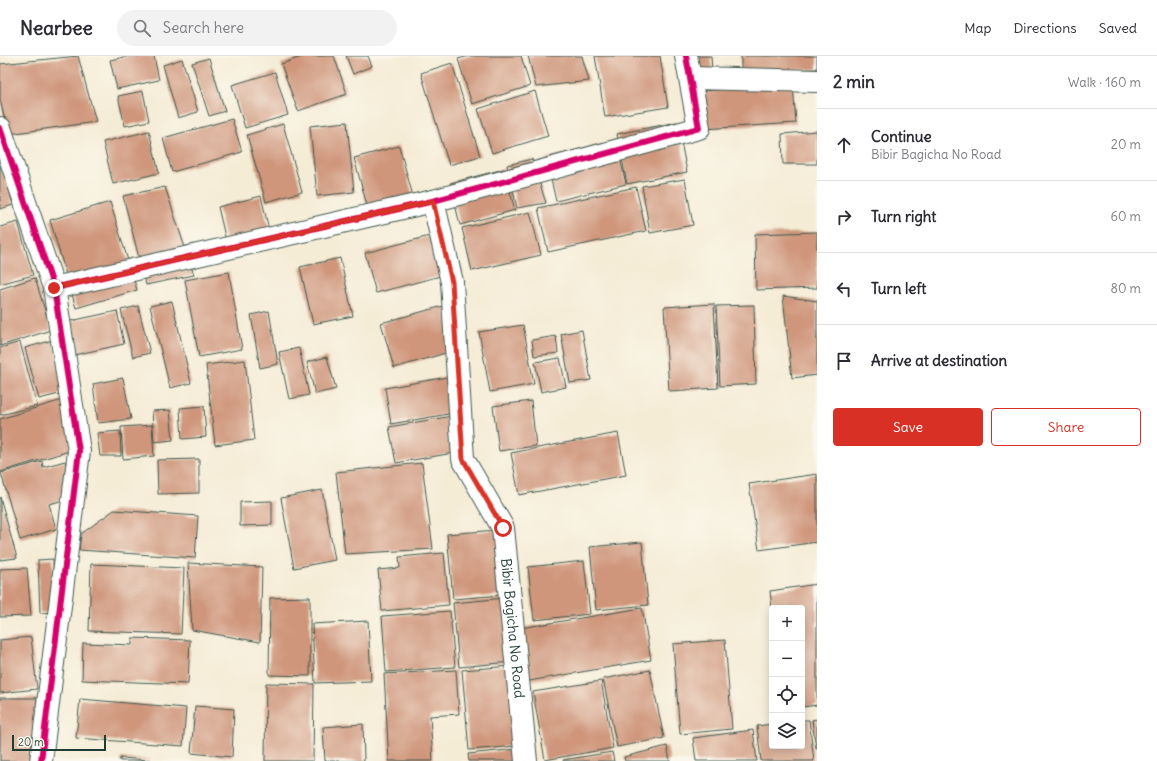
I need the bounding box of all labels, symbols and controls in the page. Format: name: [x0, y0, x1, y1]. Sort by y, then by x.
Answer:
search box: [117, 10, 397, 46]
text: Nearbee: [20, 16, 93, 40]
icon: search: [131, 17, 153, 39]
text: Search here: [163, 18, 244, 37]
text: Map: [964, 19, 991, 37]
text: Directions: [1013, 19, 1077, 37]
text: Saved: [1099, 19, 1137, 37]
text: 2 min: [833, 71, 875, 93]
text: Walk · 160 m: [1068, 74, 1141, 91]
text: Continue: [871, 127, 932, 146]
icon: ahead: [833, 134, 855, 156]
text: 20 m: [1111, 136, 1141, 153]
text: Bibir Bagicha No Road: [871, 146, 1001, 163]
icon: right: [833, 206, 855, 228]
text: Turn right: [871, 207, 936, 226]
text: 60 m: [1110, 208, 1141, 225]
icon: left: [833, 278, 855, 300]
route end: [45, 279, 63, 297]
text: Turn left: [871, 279, 926, 298]
text: 80 m: [1110, 280, 1141, 297]
icon: arrive: [833, 350, 855, 372]
text: Arrive at destination: [871, 351, 1007, 370]
button: Save: [833, 408, 983, 446]
button: Share: [991, 408, 1141, 446]
route start: [494, 519, 512, 537]
street label: Bibir Bagicha No Road: [497, 557, 529, 699]
map controls: [769, 605, 805, 749]
button: +: [769, 605, 805, 641]
button: −: [769, 641, 805, 677]
button: locate: [769, 677, 805, 713]
button: layers: [769, 713, 805, 749]
scale bar: [12, 733, 106, 752]
text: 20 m: [18, 735, 44, 749]

